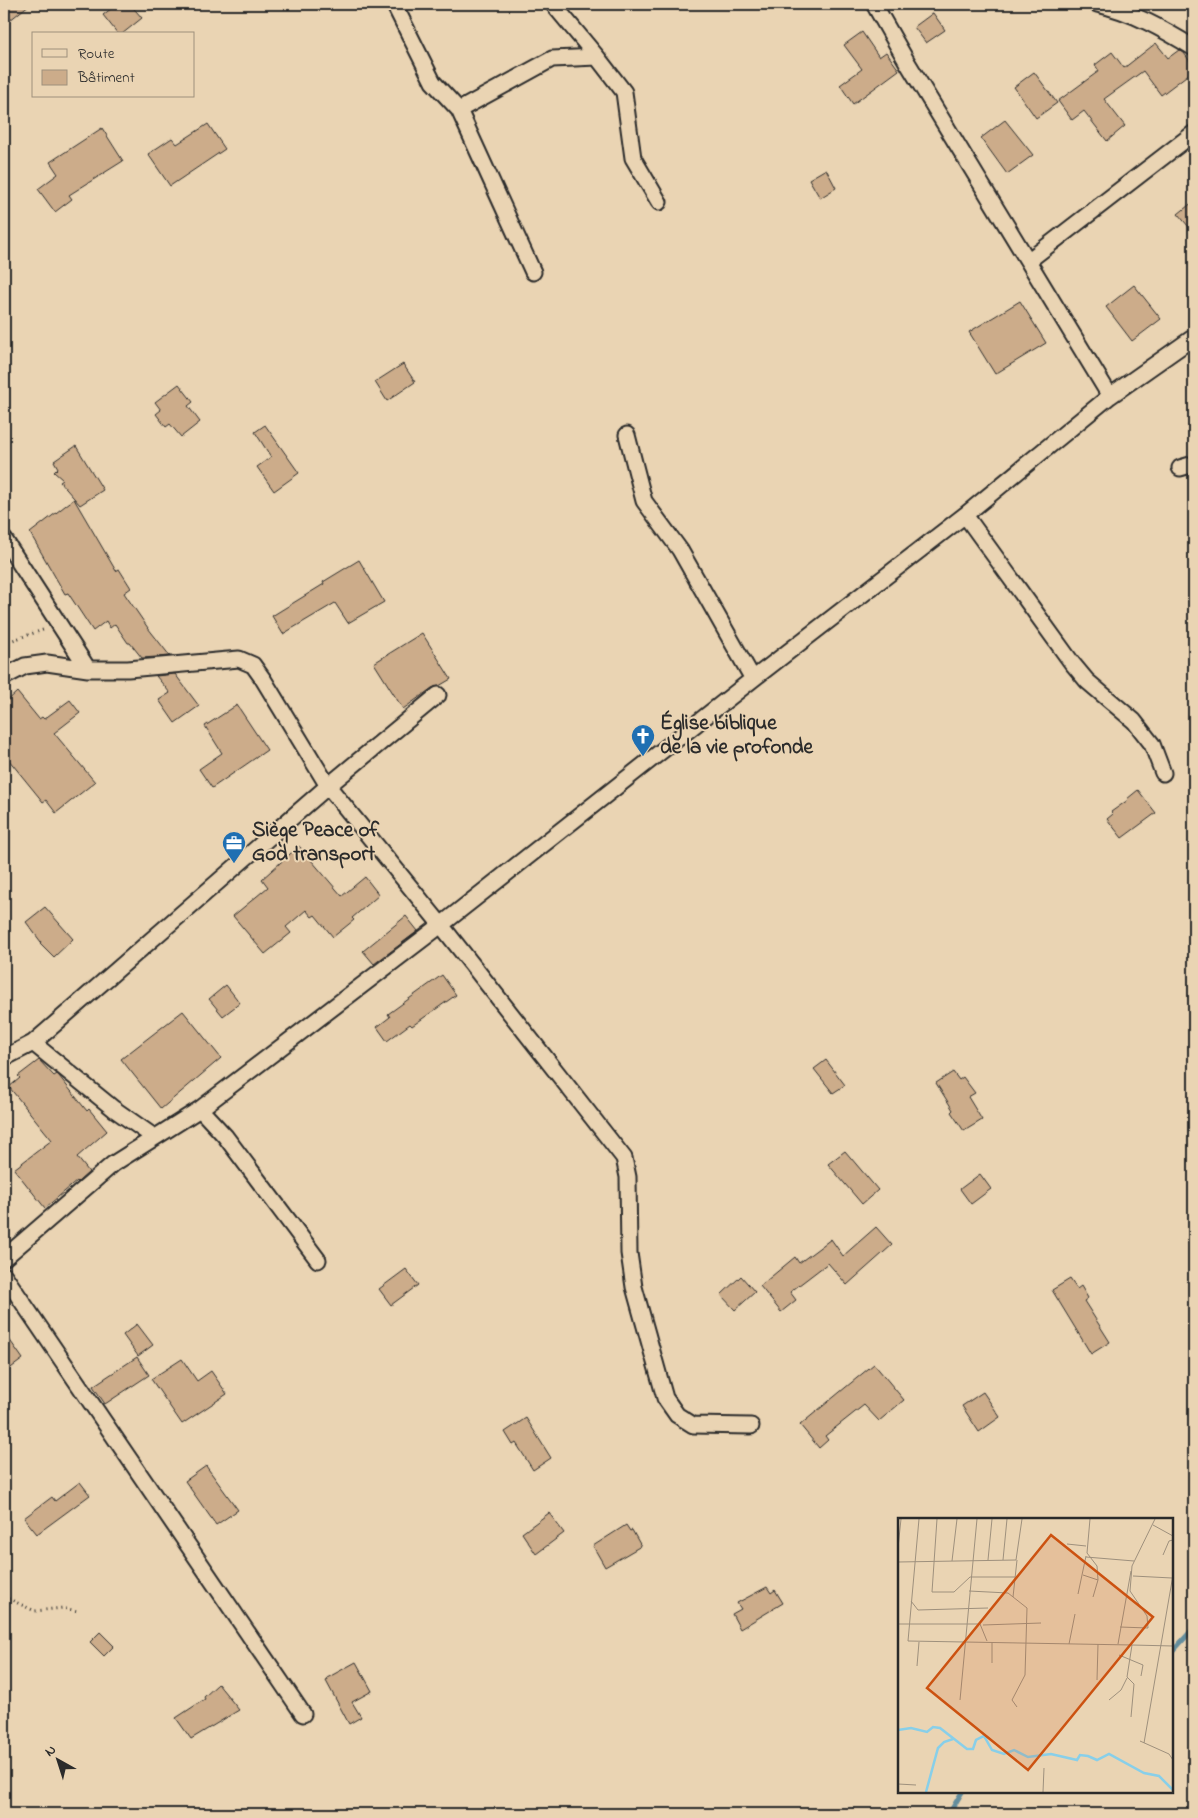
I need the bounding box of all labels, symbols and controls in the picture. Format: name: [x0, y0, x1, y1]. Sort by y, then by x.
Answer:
legend: [32, 32, 195, 98]
text: Route: [78, 43, 115, 65]
text: Bâtiment: [77, 67, 135, 89]
place label: Église biblique de la vie profonde: [660, 709, 814, 763]
church icon: Église biblique de la vie profonde: [630, 723, 656, 757]
place label: Siège Peace of God transport: [252, 816, 380, 870]
office icon: Siège Peace of God transport: [221, 830, 247, 864]
inset map: [898, 1518, 1173, 1793]
north arrow: [32, 1736, 82, 1786]
text: N: [40, 1740, 61, 1762]

